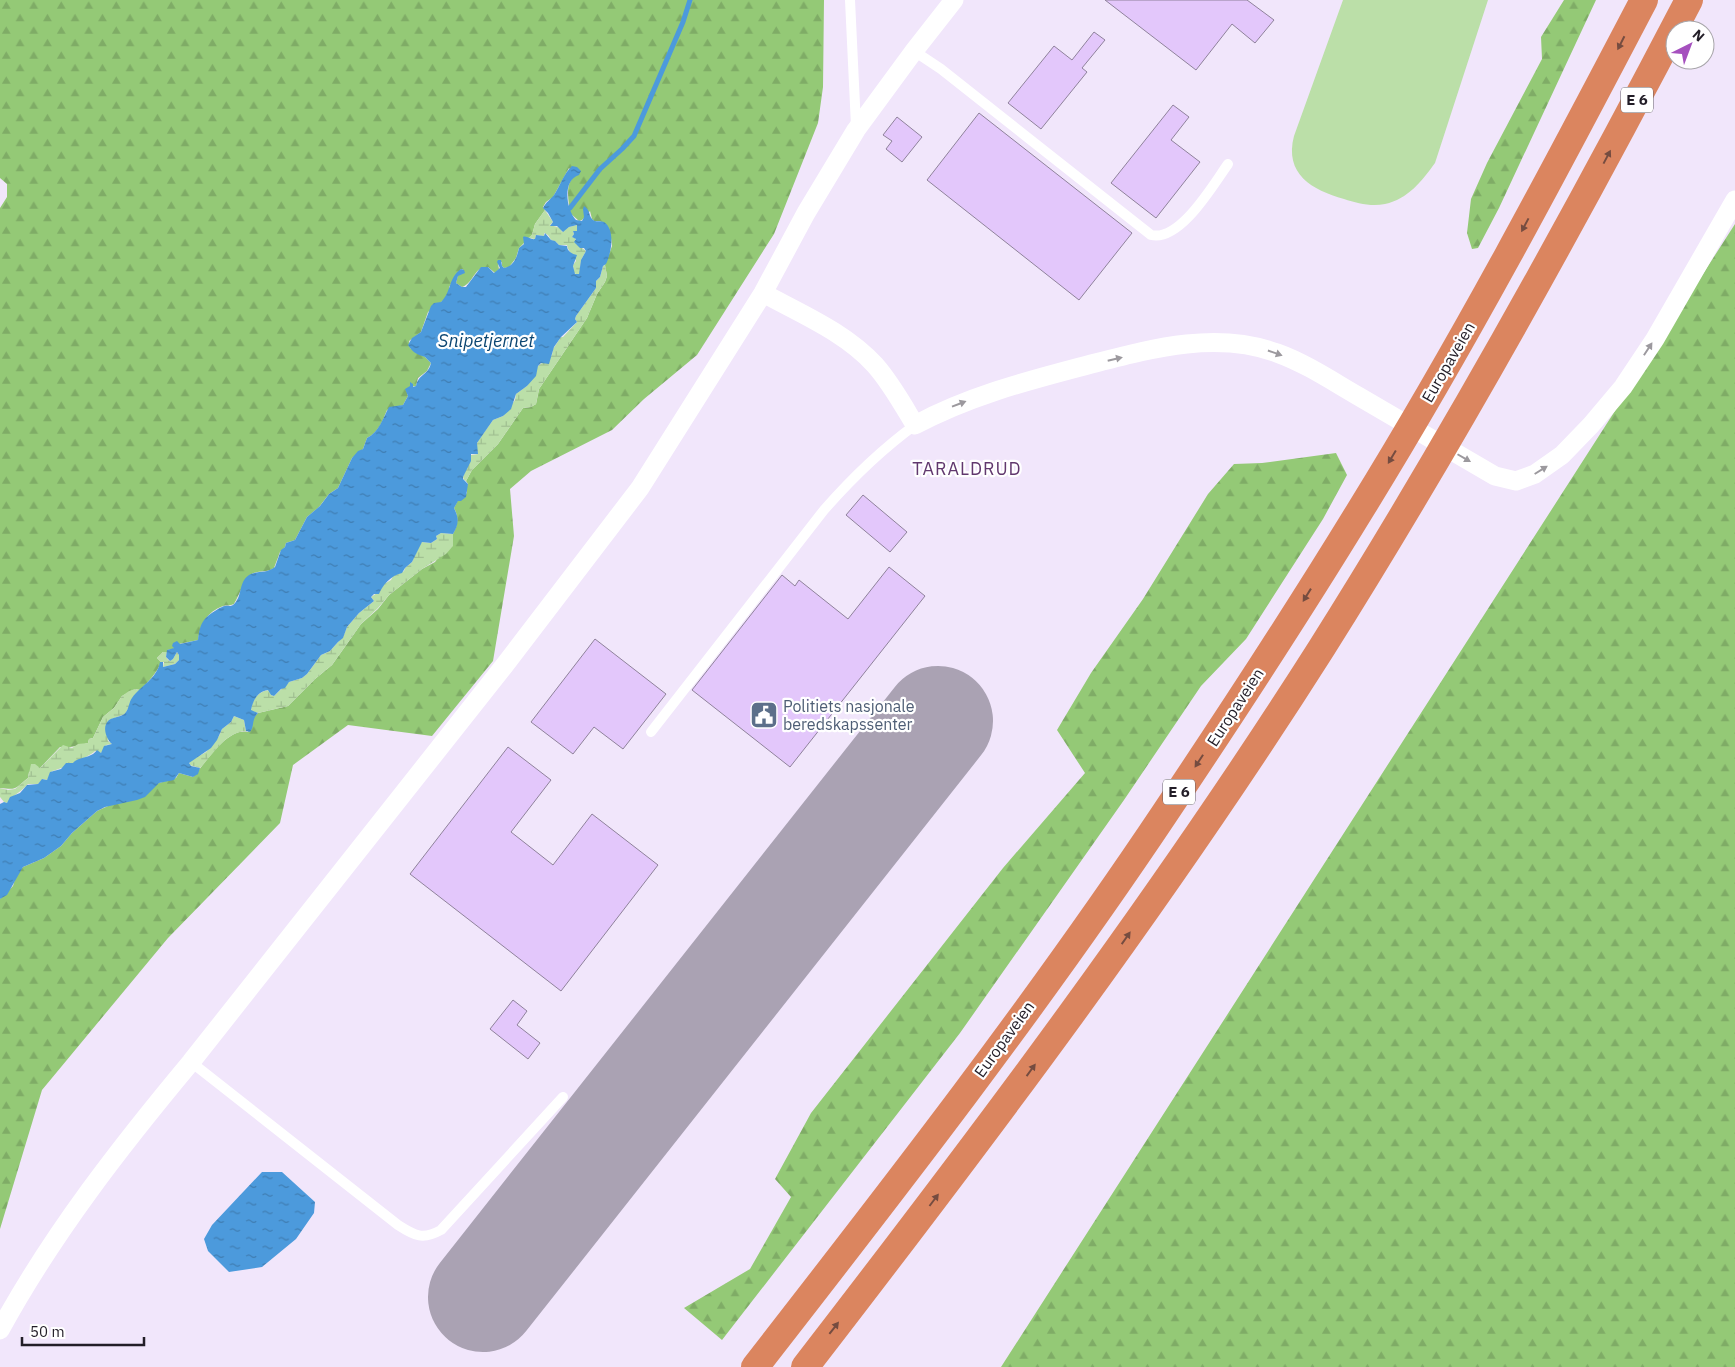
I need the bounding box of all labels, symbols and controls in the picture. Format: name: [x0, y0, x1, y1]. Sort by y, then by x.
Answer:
north arrow: [1665, 20, 1715, 70]
text: N: [1689, 25, 1708, 45]
one-way arrow: [1617, 36, 1625, 51]
road number: E 6: [1621, 88, 1653, 112]
one-way arrow: [1602, 150, 1611, 164]
one-way arrow: [1521, 217, 1529, 232]
street label: Europaveien: [1417, 318, 1479, 406]
water label: Snipetjernet: [438, 329, 535, 352]
one-way arrow: [1643, 343, 1653, 356]
one-way arrow: [1268, 349, 1283, 357]
one-way arrow: [1108, 355, 1123, 363]
one-way arrow: [952, 400, 967, 407]
one-way arrow: [1388, 450, 1397, 463]
one-way arrow: [1457, 453, 1470, 462]
district label: TARALDRUD: [912, 457, 1022, 480]
one-way arrow: [1534, 466, 1548, 475]
one-way arrow: [1302, 589, 1312, 602]
street label: Europaveien: [1202, 664, 1268, 750]
place label: Politiets nasjonale beredskapssenter: [783, 696, 915, 734]
public building icon: Politiets nasjonale beredskapssenter: [749, 700, 779, 730]
one-way arrow: [1195, 754, 1204, 767]
road number: E 6: [1163, 780, 1195, 804]
one-way arrow: [1121, 931, 1131, 945]
street label: Europaveien: [970, 997, 1038, 1081]
one-way arrow: [1026, 1063, 1036, 1077]
one-way arrow: [928, 1194, 939, 1207]
scale bar: [22, 1314, 145, 1346]
text: 50 m: [30, 1322, 65, 1341]
one-way arrow: [829, 1322, 840, 1335]

